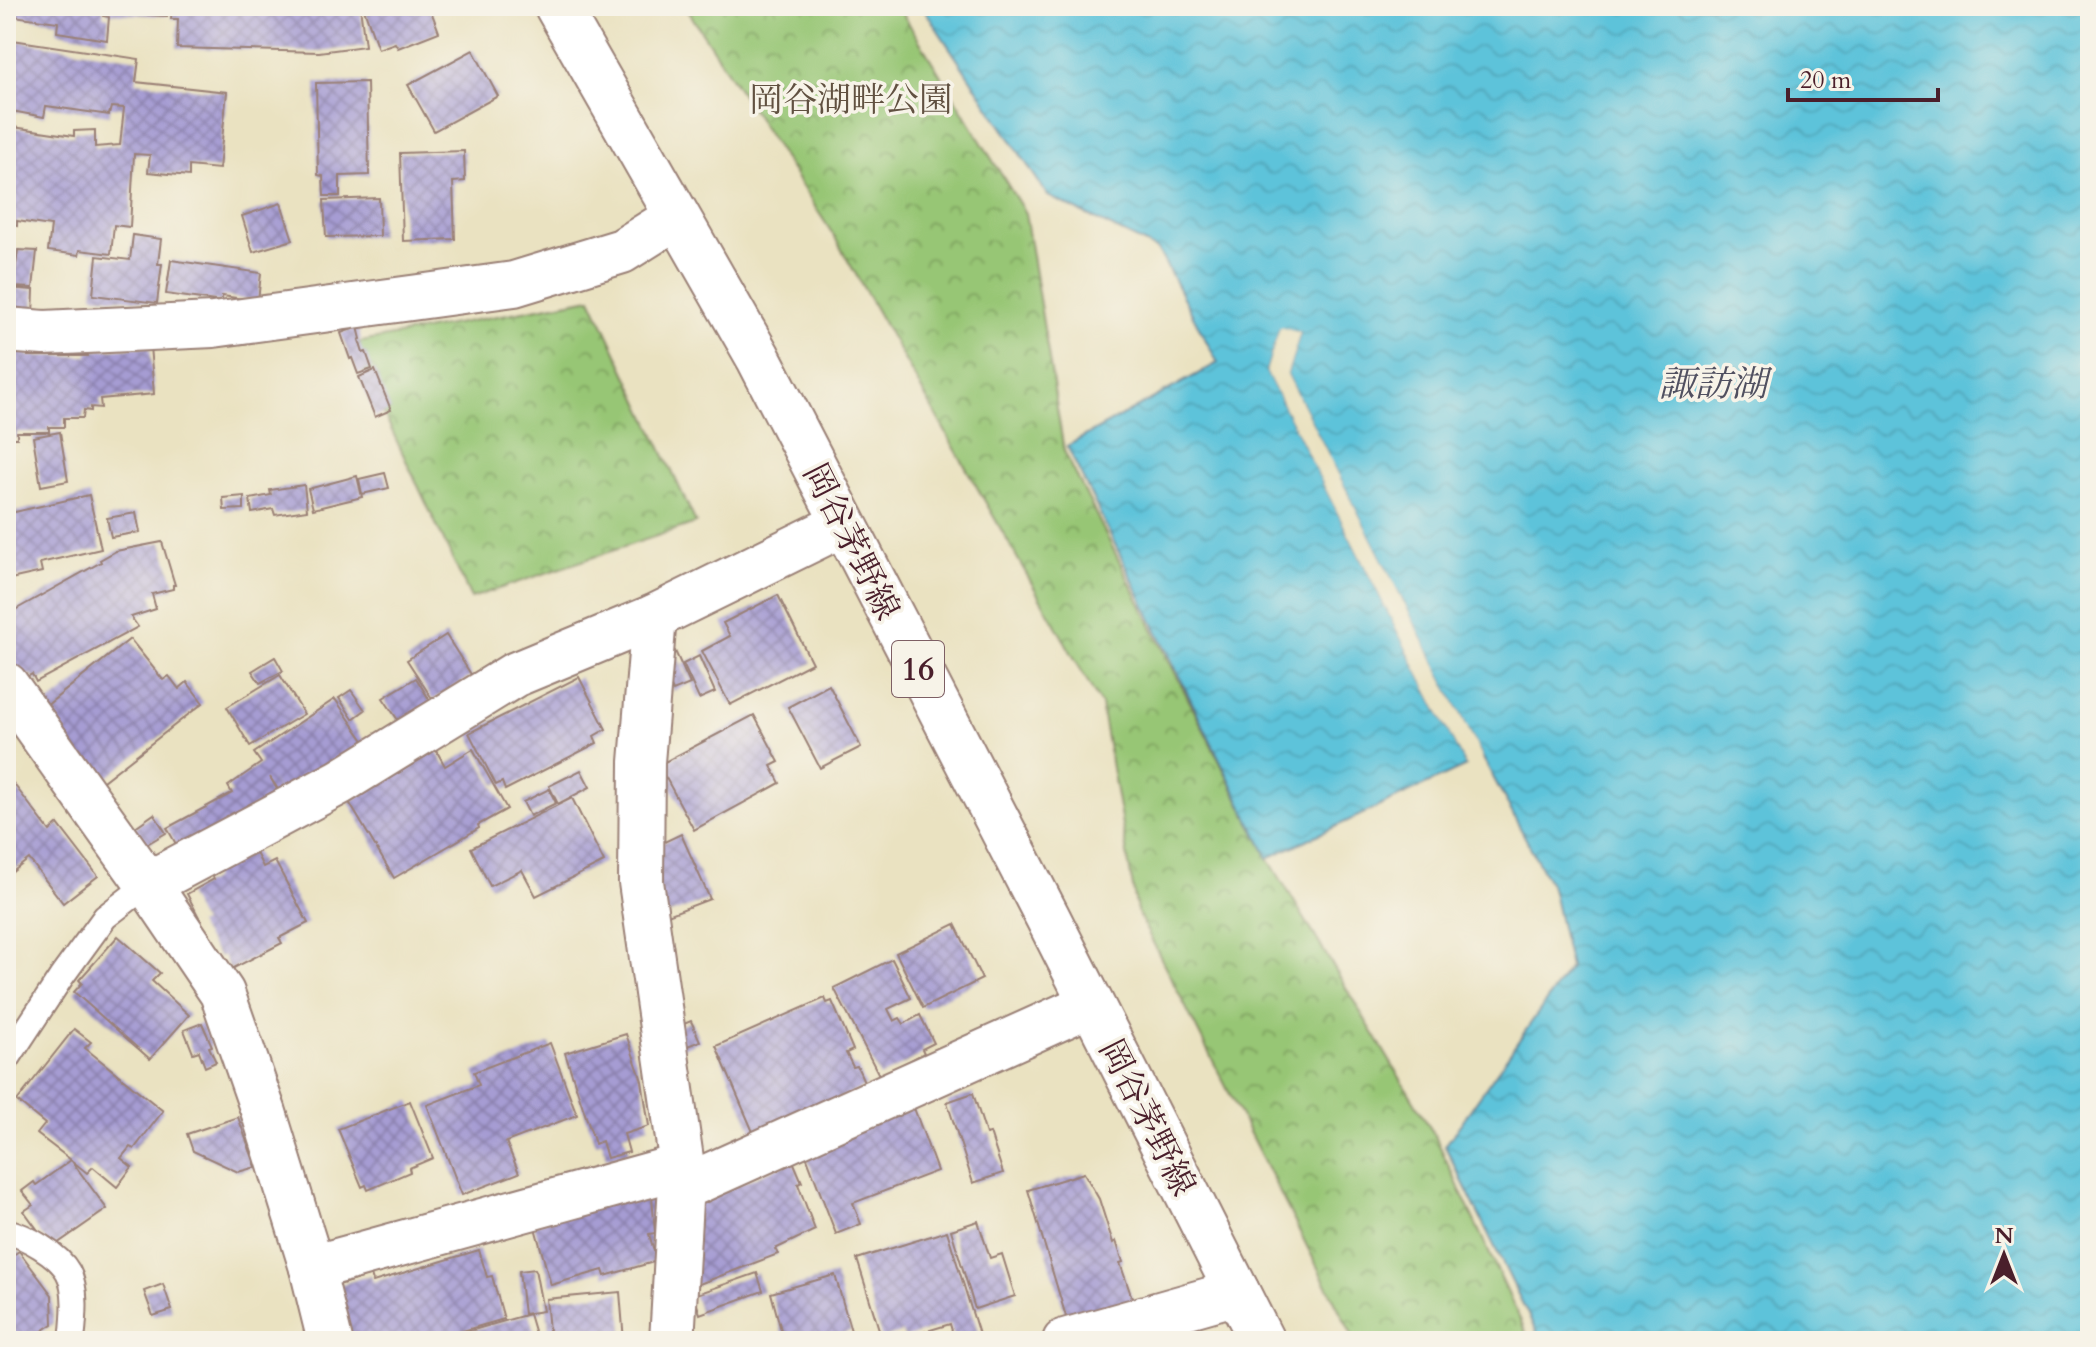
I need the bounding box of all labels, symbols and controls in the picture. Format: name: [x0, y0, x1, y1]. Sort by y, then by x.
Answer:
scale bar: [1788, 52, 1938, 102]
text: 20 m: [1800, 64, 1852, 97]
park label: 岡谷湖畔公園: [749, 77, 953, 123]
water label: 諏訪湖: [1659, 360, 1773, 409]
street label: 岡谷茅野線: [792, 455, 910, 628]
road number: 16: [892, 641, 944, 697]
street label: 岡谷茅野線: [1088, 1031, 1206, 1204]
north arrow: [1964, 1215, 2044, 1295]
text: N: [1994, 1221, 2014, 1251]

